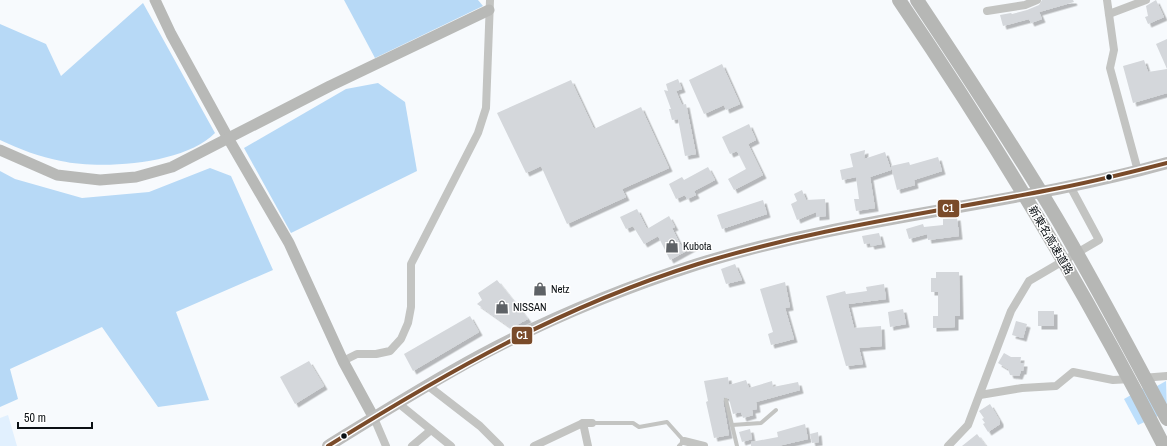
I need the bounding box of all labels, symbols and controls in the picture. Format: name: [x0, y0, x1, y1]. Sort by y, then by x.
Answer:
unlabelled marker: [1104, 172, 1114, 182]
line badge: C1: [937, 199, 960, 218]
text: C1: [942, 201, 954, 215]
street label: 新東名高速道路: [1026, 203, 1076, 277]
shop icon: Kubota: [664, 238, 680, 254]
place label: Kubota: [683, 239, 712, 253]
shop icon: Netz: [532, 281, 548, 297]
place label: Netz: [551, 282, 570, 296]
shop icon: NISSAN: [494, 299, 510, 315]
place label: NISSAN: [513, 300, 547, 314]
line badge: C1: [511, 326, 533, 345]
text: C1: [516, 328, 528, 342]
scale bar: [18, 404, 92, 430]
text: 50 m: [24, 410, 46, 426]
unlabelled marker: [339, 431, 349, 441]

